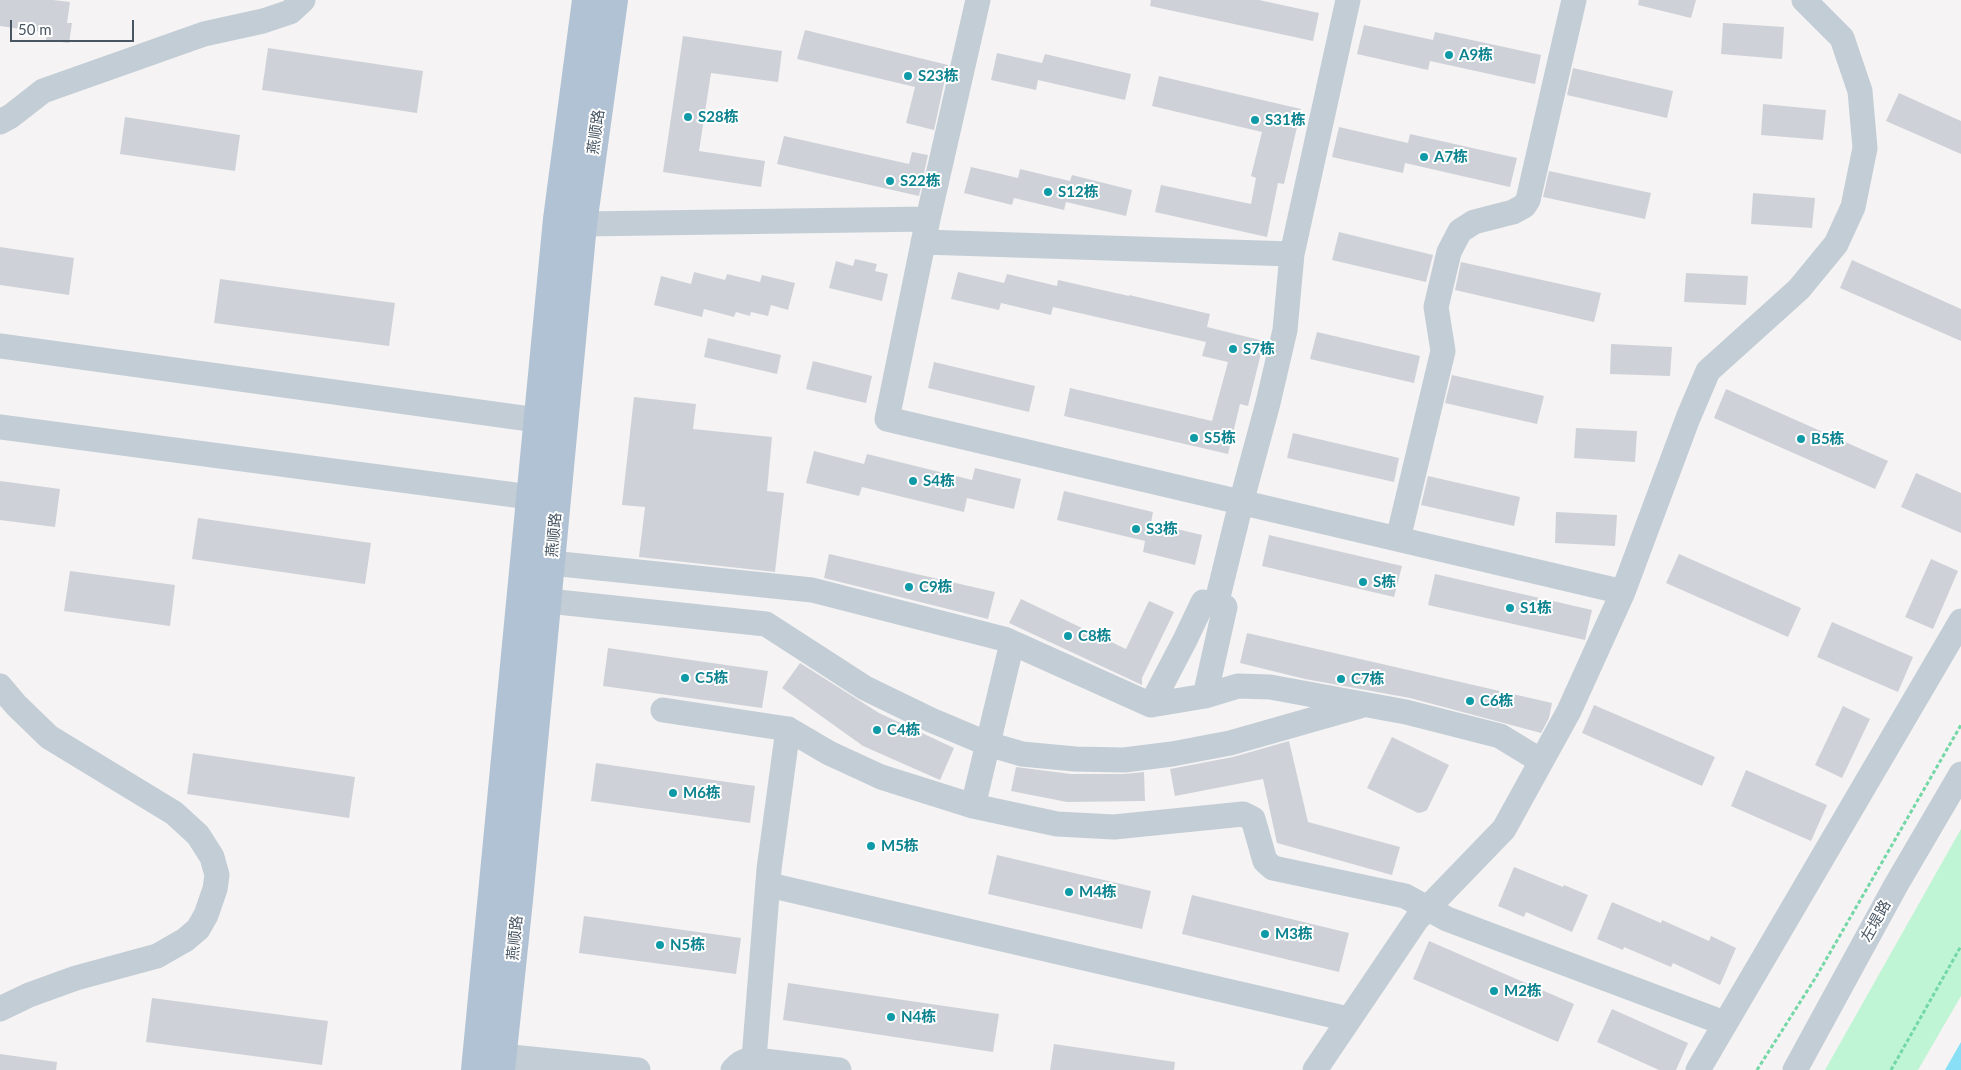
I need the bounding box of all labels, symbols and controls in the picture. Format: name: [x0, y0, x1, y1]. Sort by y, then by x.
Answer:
scale bar: [12, 10, 136, 42]
text: 50 m: [18, 20, 52, 38]
place label: A9栋: [1459, 46, 1493, 64]
marker: A9栋: [1443, 49, 1455, 61]
place label: S23栋: [918, 67, 959, 85]
marker: S23栋: [902, 70, 914, 82]
street label: 燕顺路: [584, 108, 608, 156]
place label: S28栋: [698, 108, 739, 126]
marker: S28栋: [682, 111, 694, 123]
place label: S31栋: [1265, 111, 1306, 129]
marker: S31栋: [1249, 114, 1261, 126]
place label: A7栋: [1434, 148, 1468, 166]
marker: A7栋: [1418, 151, 1430, 163]
place label: S22栋: [900, 172, 941, 190]
marker: S22栋: [884, 175, 896, 187]
place label: S12栋: [1058, 183, 1099, 201]
marker: S12栋: [1042, 186, 1054, 198]
place label: S7栋: [1243, 340, 1275, 358]
marker: S7栋: [1227, 343, 1239, 355]
place label: S5栋: [1204, 429, 1236, 447]
place label: B5栋: [1811, 430, 1845, 448]
marker: S5栋: [1188, 432, 1200, 444]
marker: B5栋: [1795, 433, 1807, 445]
place label: S4栋: [923, 472, 955, 490]
marker: S4栋: [907, 475, 919, 487]
street label: 燕顺路: [543, 512, 565, 558]
place label: S3栋: [1146, 520, 1178, 538]
marker: S3栋: [1130, 523, 1142, 535]
place label: S栋: [1373, 573, 1396, 591]
marker: S栋: [1357, 576, 1369, 588]
place label: C9栋: [919, 578, 953, 596]
marker: C9栋: [903, 581, 915, 593]
place label: S1栋: [1520, 599, 1552, 617]
marker: S1栋: [1504, 602, 1516, 614]
place label: C8栋: [1078, 627, 1112, 645]
marker: C8栋: [1062, 630, 1074, 642]
place label: C5栋: [695, 669, 729, 687]
place label: C7栋: [1351, 670, 1385, 688]
marker: C5栋: [679, 672, 691, 684]
marker: C7栋: [1335, 673, 1347, 685]
place label: C6栋: [1480, 692, 1514, 710]
marker: C6栋: [1464, 695, 1476, 707]
place label: C4栋: [887, 721, 921, 739]
marker: C4栋: [871, 724, 883, 736]
place label: M6栋: [683, 784, 721, 802]
marker: M6栋: [667, 787, 679, 799]
place label: M5栋: [881, 837, 919, 855]
marker: M5栋: [865, 840, 877, 852]
place label: M4栋: [1079, 883, 1117, 901]
marker: M4栋: [1063, 886, 1075, 898]
street label: 左堤路: [1857, 897, 1895, 945]
street label: 燕顺路: [504, 915, 526, 961]
place label: M3栋: [1275, 925, 1313, 943]
marker: M3栋: [1259, 928, 1271, 940]
place label: N5栋: [670, 936, 705, 954]
marker: N5栋: [654, 939, 666, 951]
place label: M2栋: [1504, 982, 1542, 1000]
marker: M2栋: [1488, 985, 1500, 997]
place label: N4栋: [901, 1008, 936, 1026]
marker: N4栋: [885, 1011, 897, 1023]

